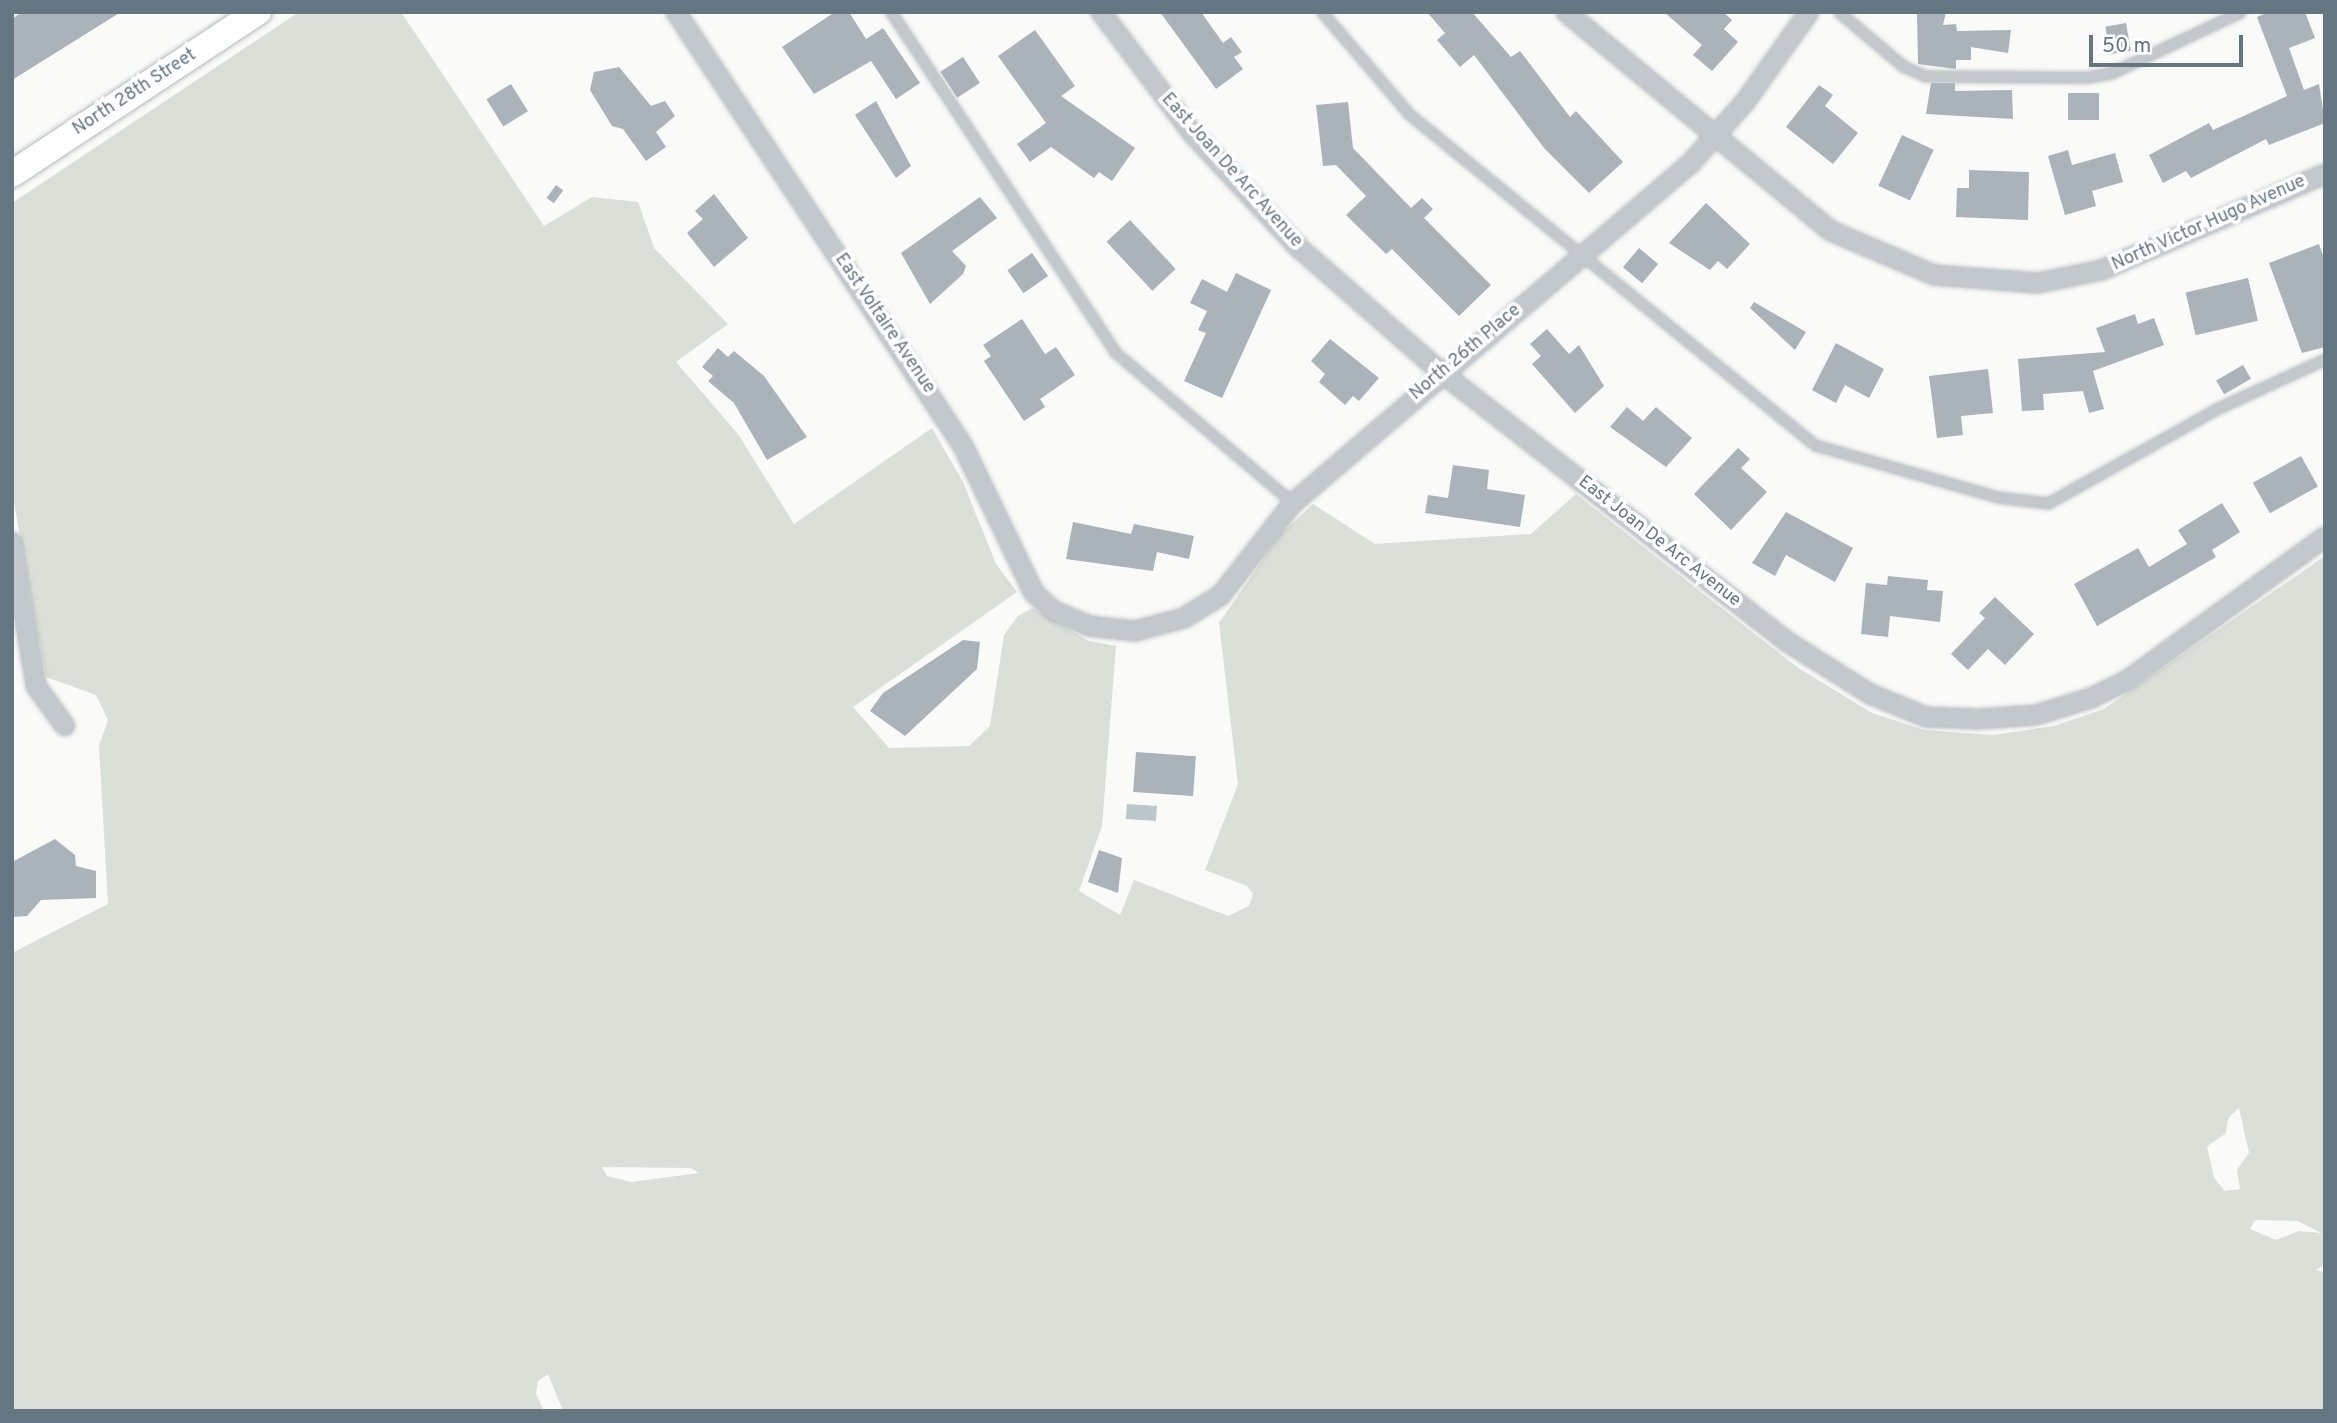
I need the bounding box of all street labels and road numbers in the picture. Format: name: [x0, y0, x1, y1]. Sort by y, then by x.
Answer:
street label: North 28th Street: [69, 45, 201, 141]
street label: East Joan De Arc Avenue: [1155, 89, 1307, 253]
street label: North Victor Hugo Avenue: [2108, 171, 2310, 277]
street label: East Voltaire Avenue: [829, 249, 939, 399]
street label: North 26th Place: [1406, 300, 1526, 406]
street label: East Joan De Arc Avenue: [1573, 471, 1745, 613]

